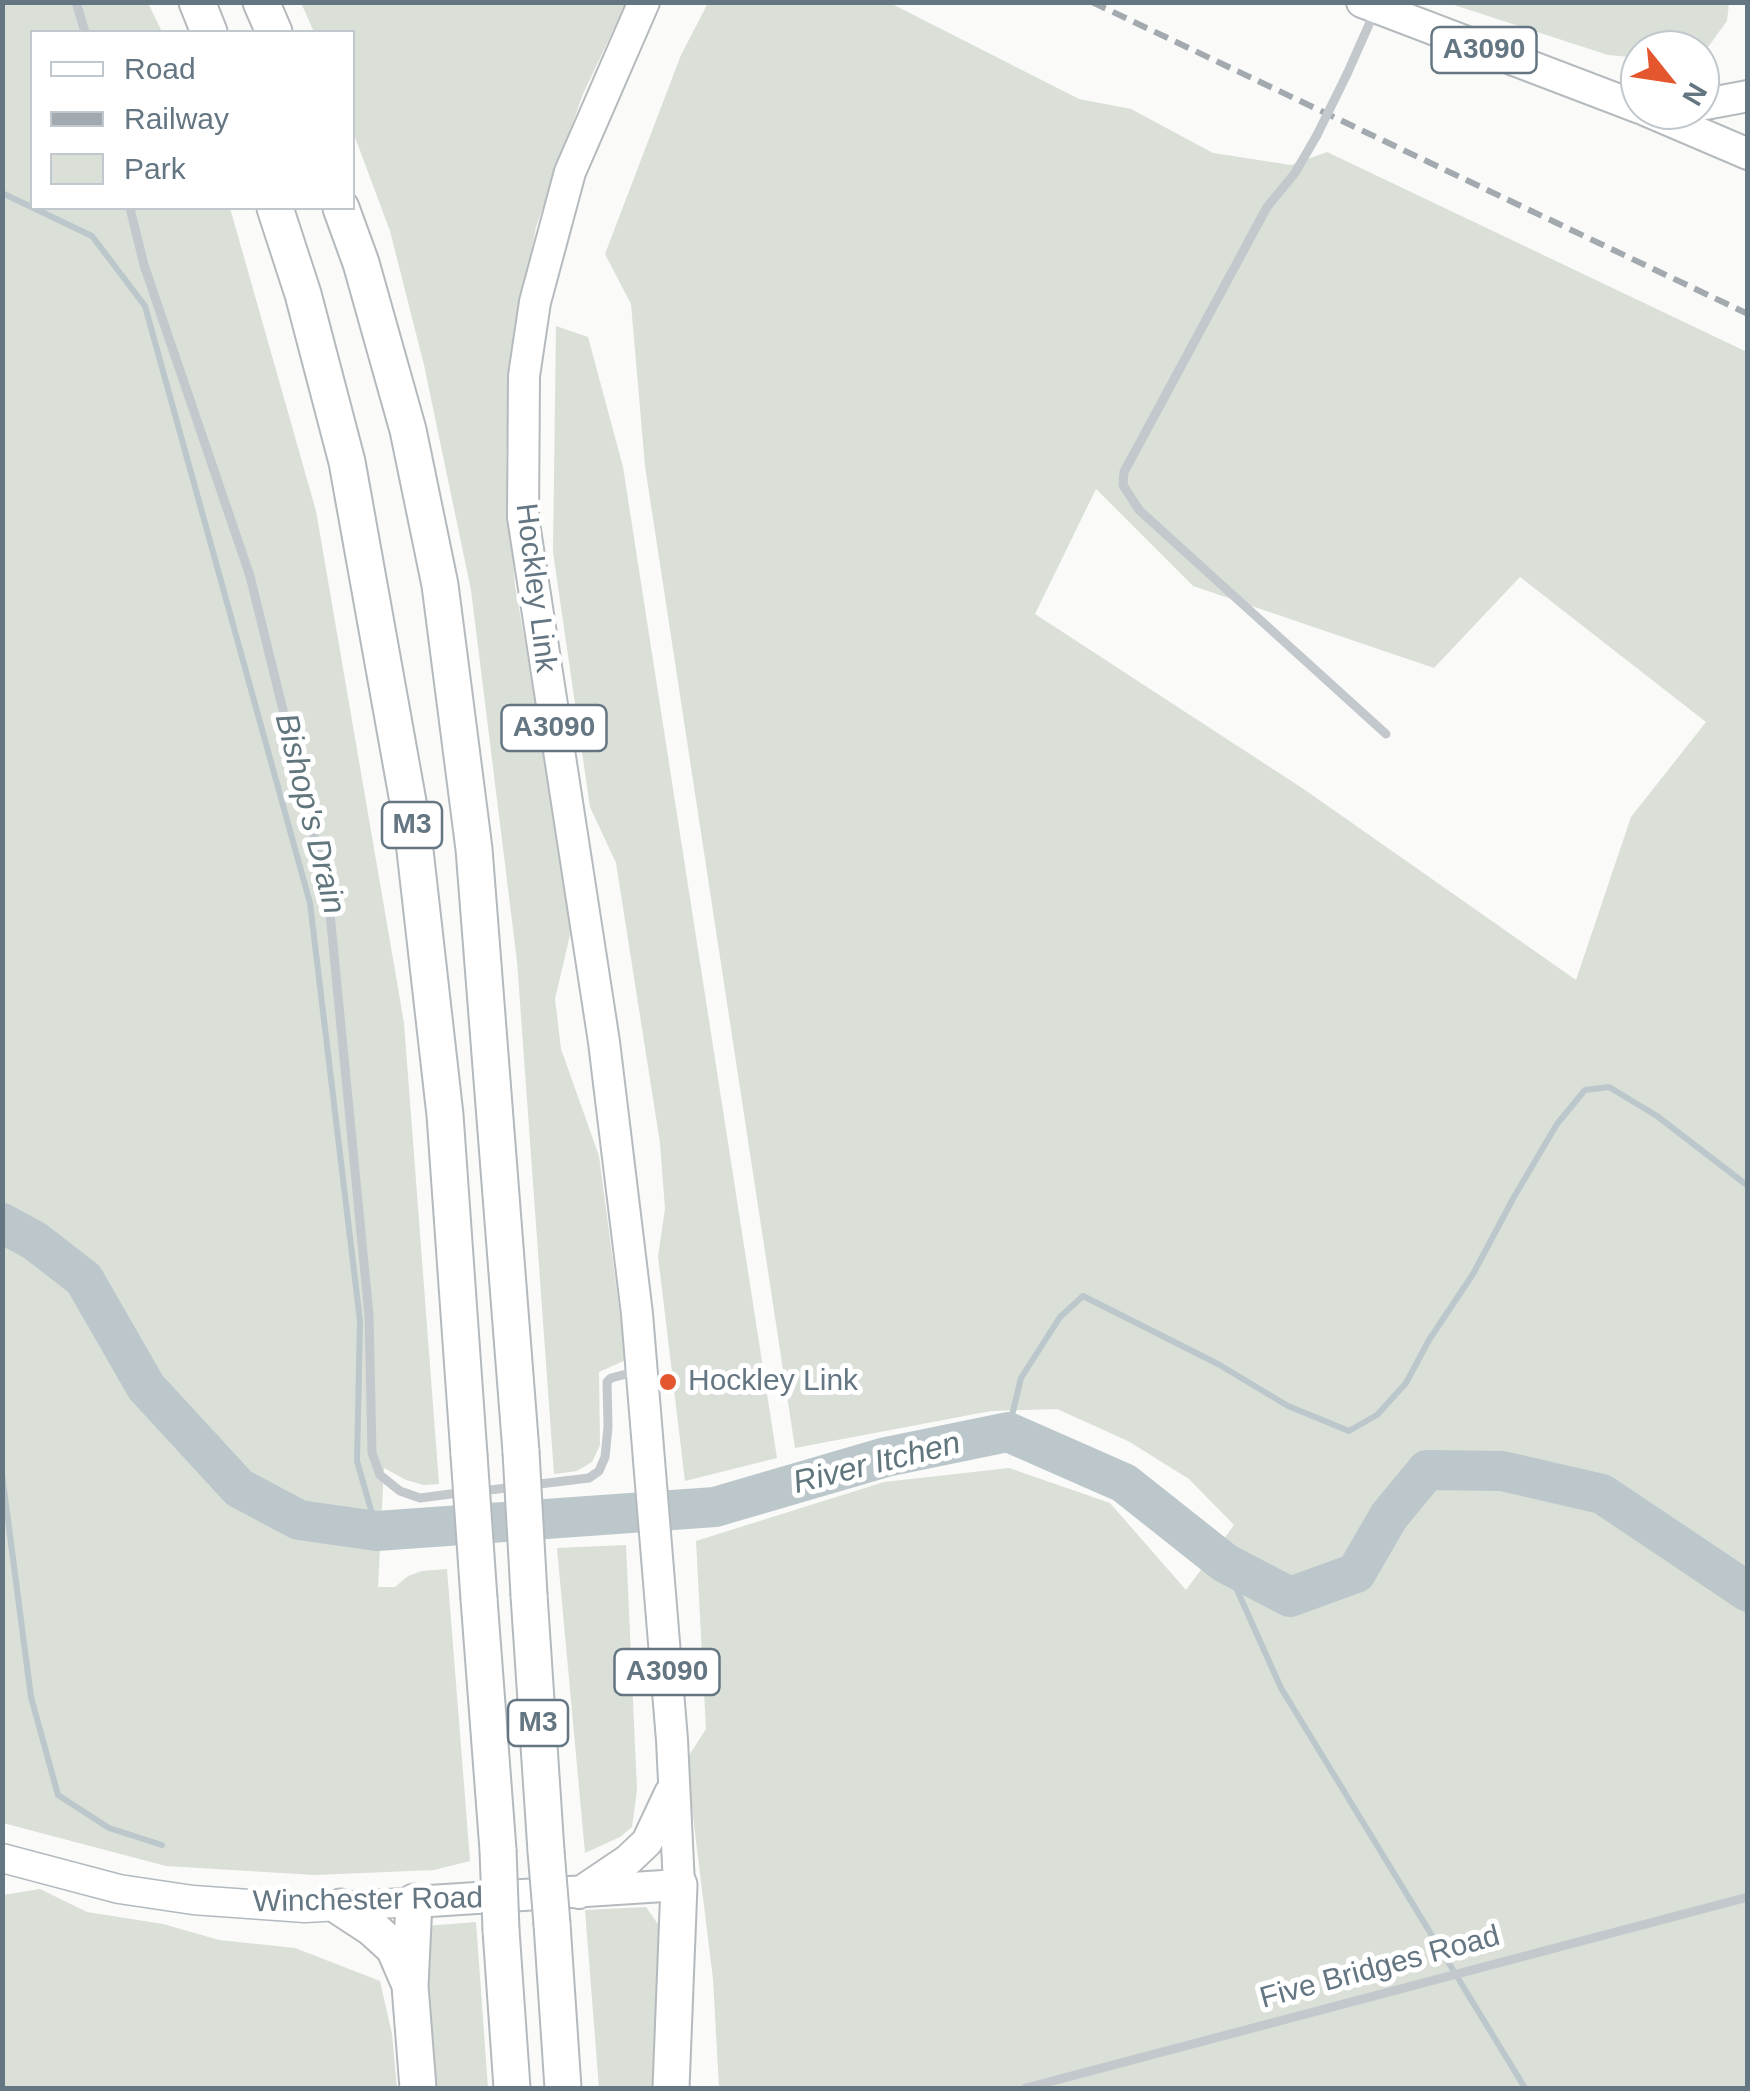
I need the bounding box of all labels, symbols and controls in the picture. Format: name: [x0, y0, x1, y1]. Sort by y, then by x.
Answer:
road number: A3090: [1432, 27, 1536, 73]
legend: [30, 30, 355, 210]
north arrow: [1620, 30, 1720, 130]
text: Road: [124, 52, 196, 85]
text: N: [1676, 78, 1713, 111]
text: Railway: [124, 102, 229, 135]
text: Park: [124, 152, 186, 185]
street label: Hockley Link: [507, 501, 563, 675]
road number: A3090: [502, 705, 606, 751]
water label: Bishop's Drain: [266, 710, 352, 918]
road number: M3: [382, 802, 442, 848]
place label: Hockley Link: [688, 1364, 858, 1400]
marker: Hockley Link: [657, 1371, 679, 1393]
water label: River Itchen: [790, 1425, 964, 1503]
road number: A3090: [614, 1649, 720, 1695]
road number: M3: [508, 1700, 568, 1746]
street label: Winchester Road: [253, 1881, 483, 1921]
street label: Five Bridges Road: [1256, 1919, 1504, 2017]

